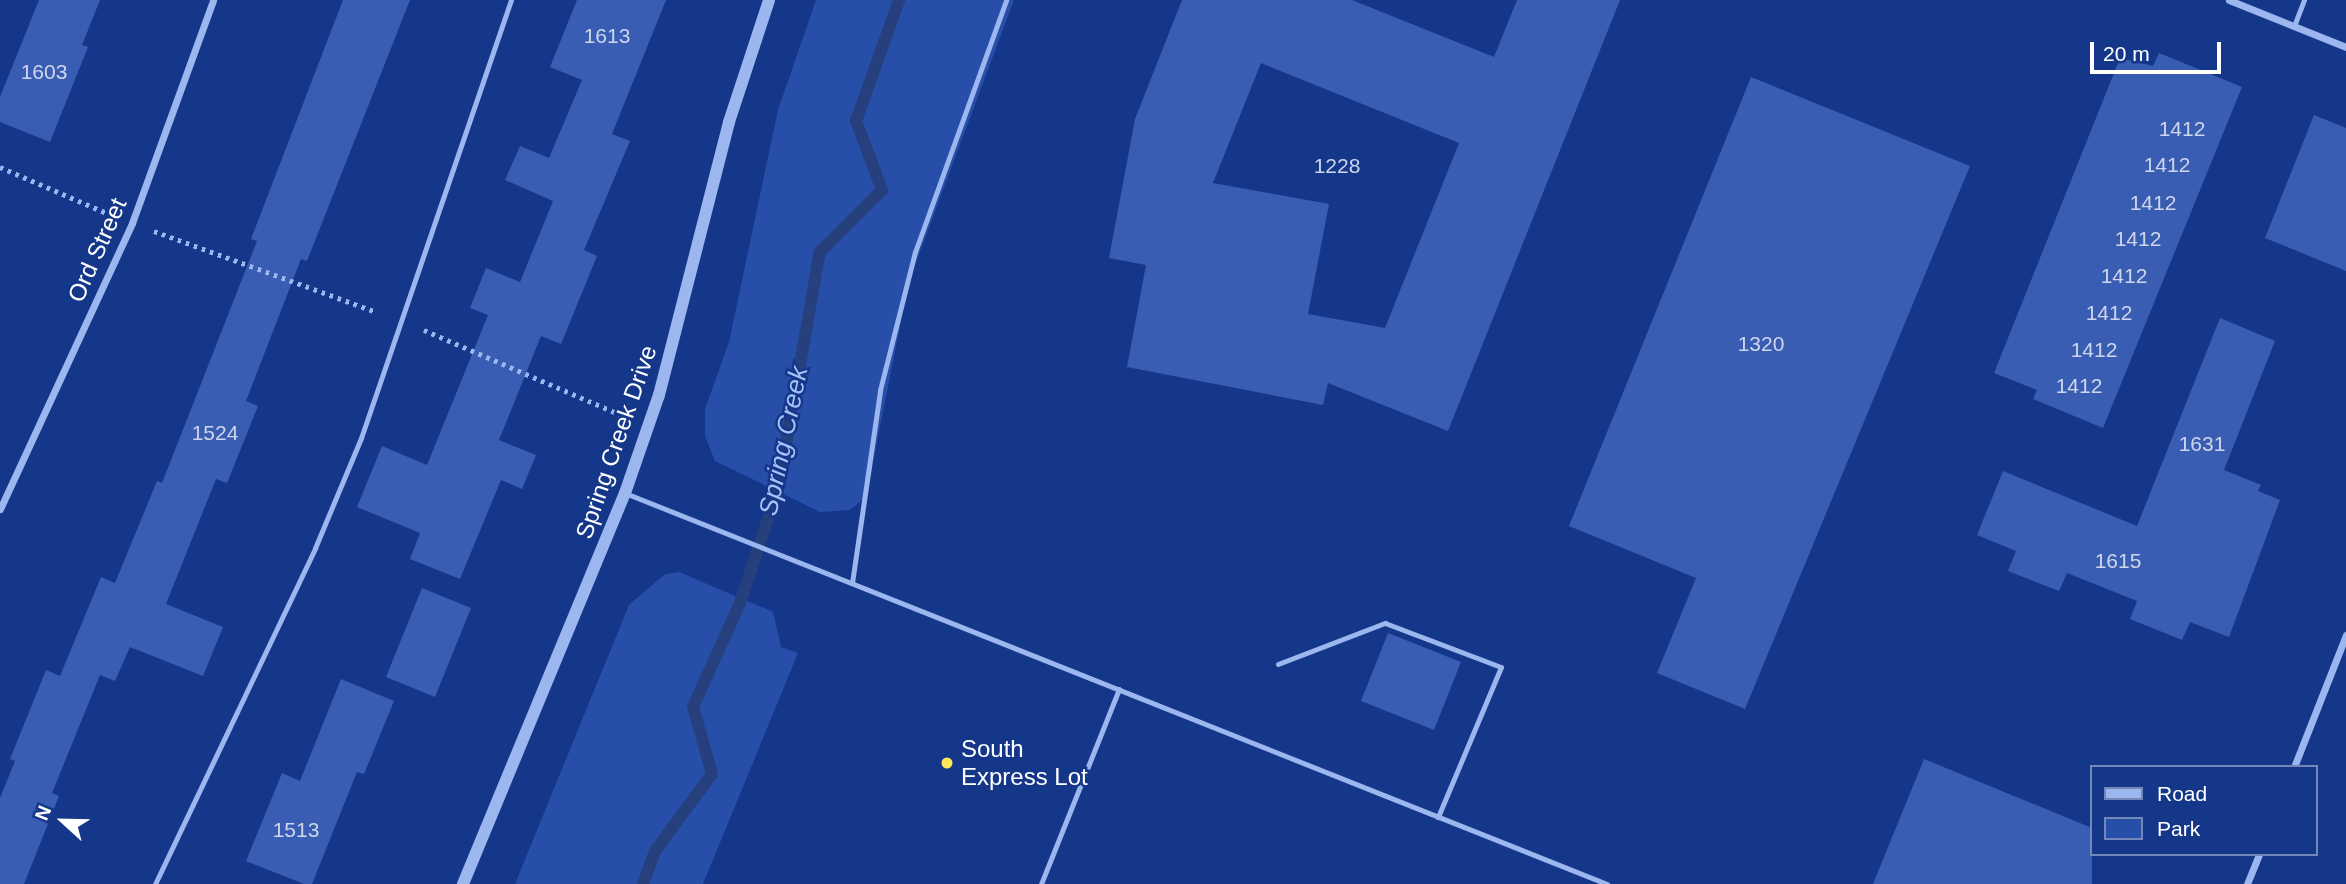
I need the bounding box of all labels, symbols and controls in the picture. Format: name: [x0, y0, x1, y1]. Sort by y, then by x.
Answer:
house number: 1613: [584, 23, 630, 49]
scale bar: [2094, 28, 2225, 72]
text: 20 m: [2103, 42, 2150, 65]
house number: 1603: [21, 59, 67, 85]
house number: 1412: [2159, 116, 2205, 142]
house number: 1412: [2144, 152, 2190, 178]
house number: 1228: [1314, 153, 1360, 179]
house number: 1412: [2130, 190, 2176, 216]
street label: Ord Street: [61, 194, 133, 306]
house number: 1412: [2115, 226, 2161, 252]
house number: 1412: [2101, 263, 2147, 289]
house number: 1412: [2086, 300, 2132, 326]
house number: 1320: [1738, 331, 1784, 357]
house number: 1412: [2071, 337, 2117, 363]
street label: Spring Creek Drive: [569, 341, 663, 543]
water label: Spring Creek: [753, 364, 815, 518]
house number: 1412: [2056, 373, 2102, 399]
house number: 1524: [192, 420, 238, 446]
house number: 1631: [2179, 431, 2225, 457]
house number: 1615: [2095, 548, 2141, 574]
place label: South Express Lot: [961, 735, 1088, 791]
marker: South Express Lot: [939, 755, 955, 771]
legend: [2090, 765, 2318, 856]
text: Road: [2157, 782, 2207, 805]
north arrow: [28, 786, 98, 856]
text: N: [31, 803, 55, 823]
house number: 1513: [273, 817, 319, 843]
text: Park: [2157, 817, 2200, 840]

